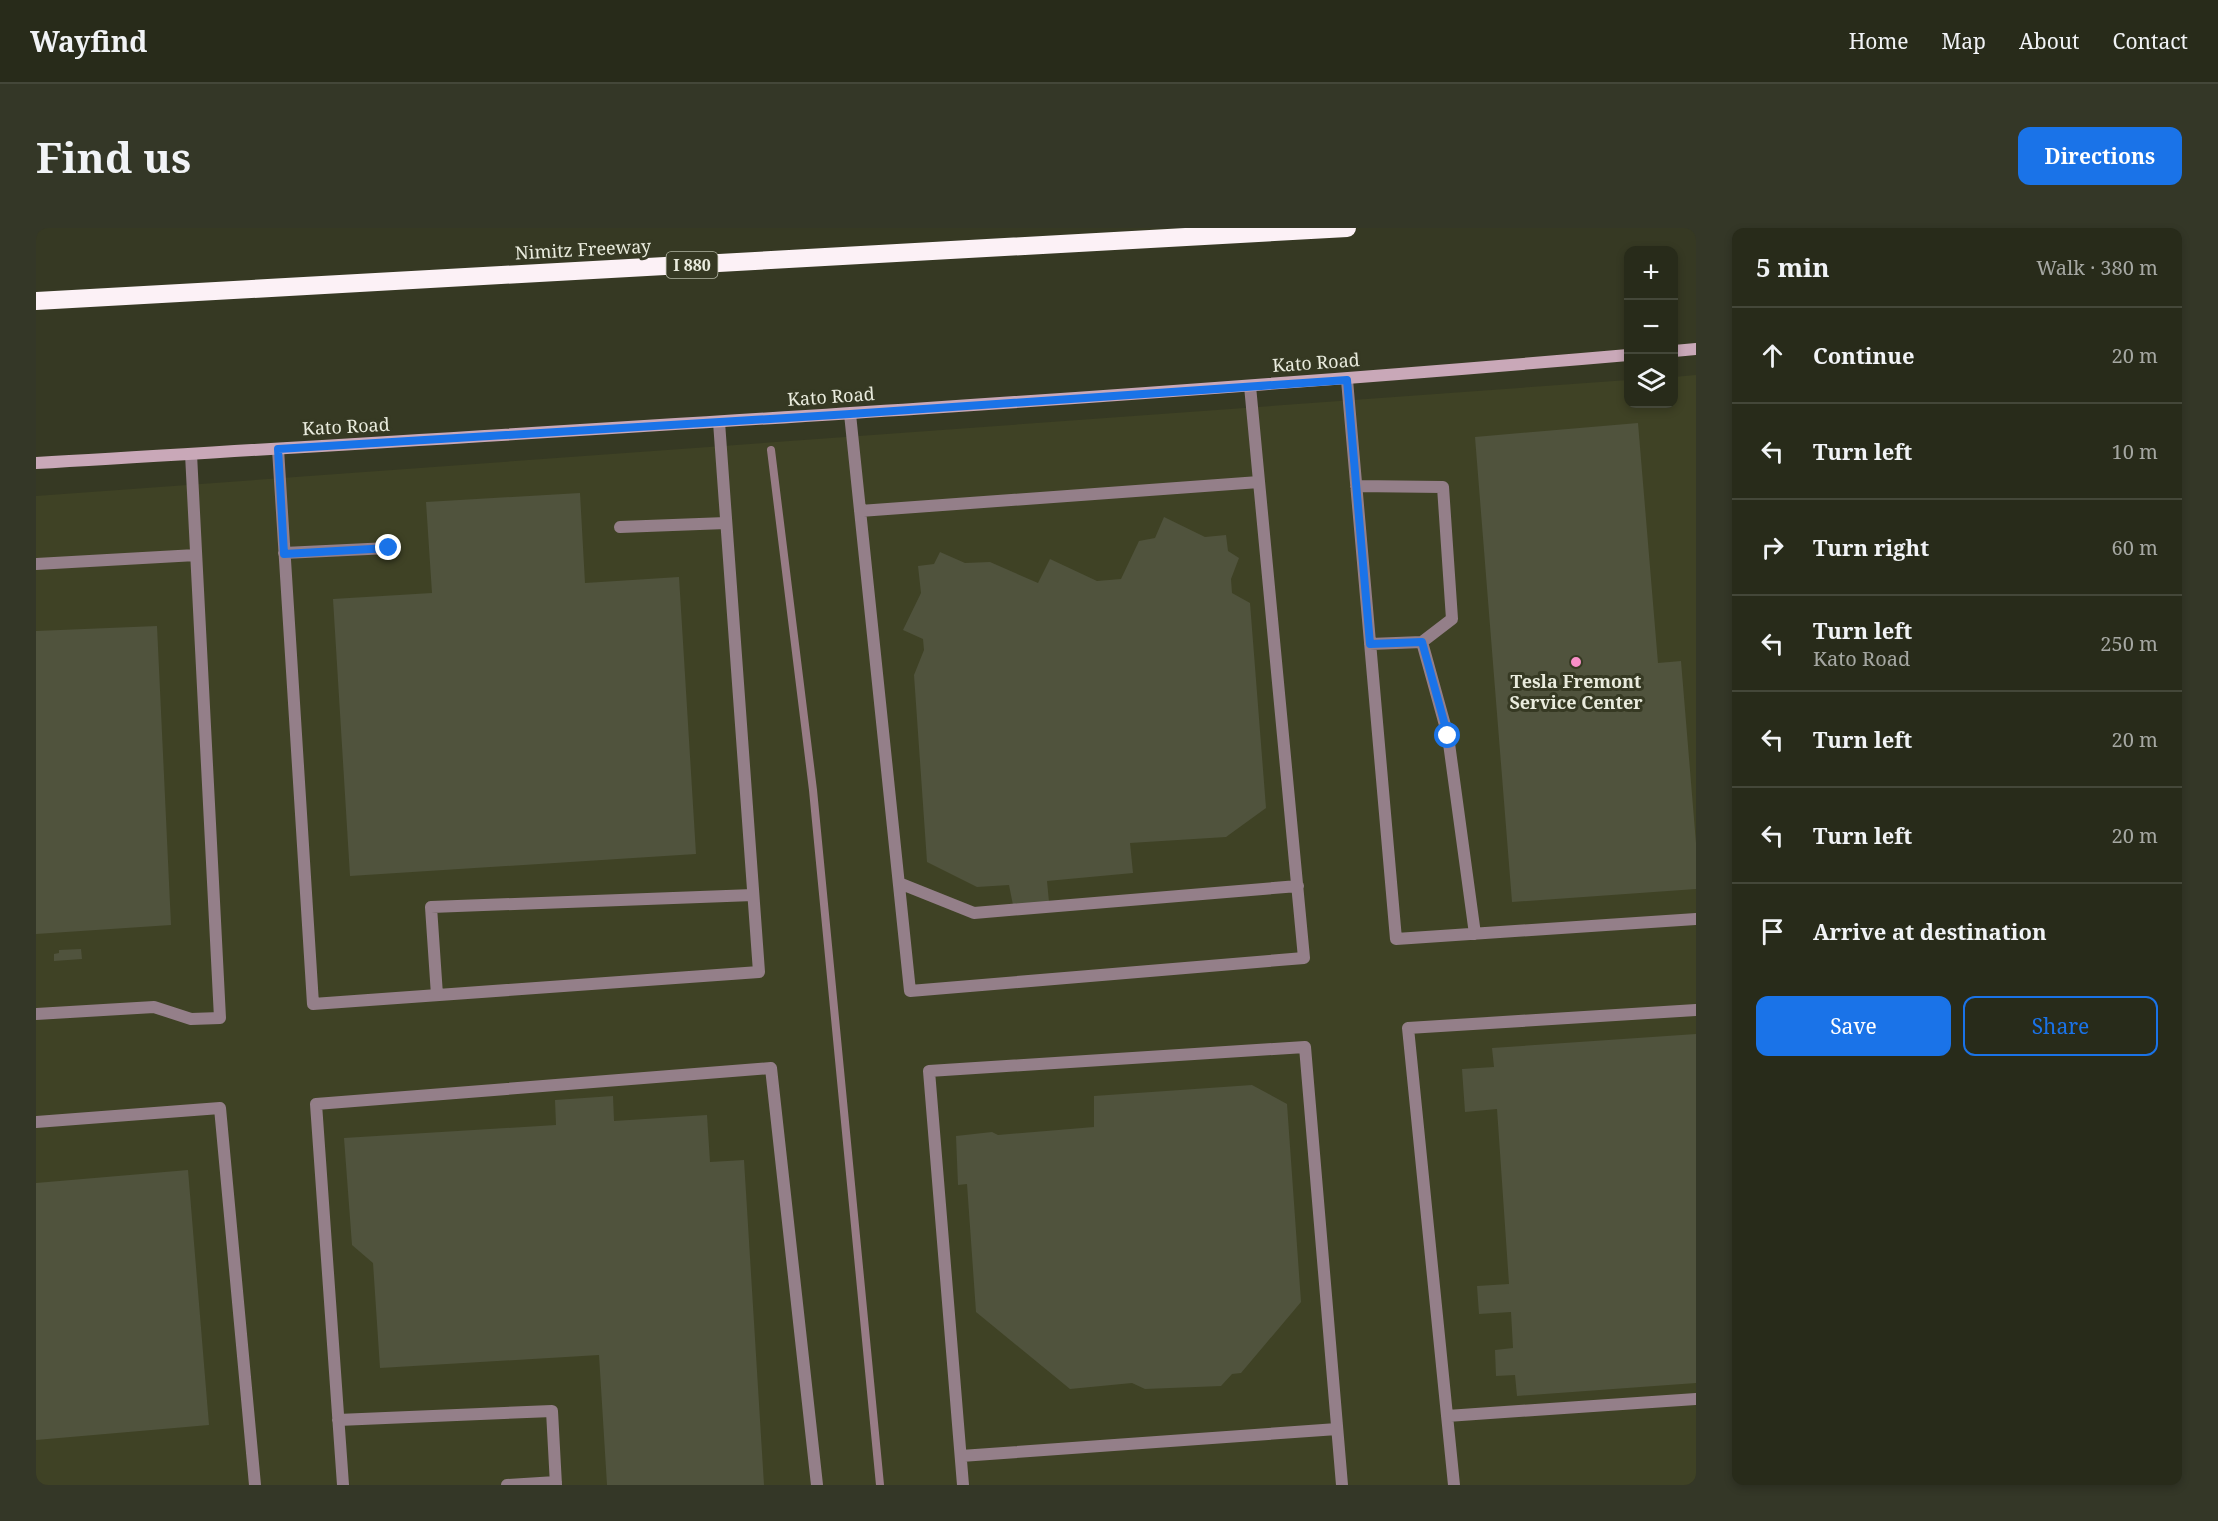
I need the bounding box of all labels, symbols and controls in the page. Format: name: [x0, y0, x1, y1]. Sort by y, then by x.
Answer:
text: Wayfind: [30, 22, 148, 60]
text: Home: [1849, 27, 1909, 55]
text: Map: [1942, 27, 1986, 55]
text: About: [2019, 27, 2080, 55]
text: Contact: [2113, 27, 2188, 55]
button: Directions: [2018, 127, 2182, 185]
text: Find us: [36, 128, 191, 185]
street label: Nimitz Freeway: [514, 233, 652, 265]
map controls: [1624, 246, 1678, 408]
button: +: [1624, 246, 1678, 300]
text: 5 min: [1756, 249, 1830, 285]
road number: I 880: [666, 252, 718, 278]
text: Walk · 380 m: [2036, 254, 2158, 281]
button: −: [1624, 300, 1678, 354]
icon: ahead: [1756, 339, 1789, 372]
text: Continue: [1813, 340, 1915, 370]
text: 20 m: [2112, 342, 2158, 369]
street label: Kato Road: [1271, 347, 1360, 377]
button: layers: [1624, 354, 1678, 408]
street label: Kato Road: [786, 381, 875, 411]
street label: Kato Road: [302, 412, 390, 440]
icon: left: [1756, 435, 1789, 468]
text: Turn left: [1813, 436, 1912, 466]
text: 10 m: [2112, 438, 2158, 465]
icon: right: [1756, 531, 1789, 564]
text: Turn right: [1813, 532, 1929, 562]
route end: [375, 534, 401, 560]
text: 60 m: [2112, 534, 2158, 561]
text: Turn left: [1813, 615, 1912, 645]
icon: left: [1756, 627, 1789, 660]
text: 250 m: [2100, 630, 2158, 657]
text: Kato Road: [1813, 645, 1910, 672]
marker: Tesla Fremont Service Center: [1569, 655, 1583, 669]
place label: Tesla Fremont Service Center: [1509, 669, 1643, 714]
route start: [1434, 722, 1460, 748]
icon: left: [1756, 723, 1789, 756]
text: Turn left: [1813, 724, 1912, 754]
text: 20 m: [2112, 726, 2158, 753]
icon: left: [1756, 819, 1789, 852]
text: Turn left: [1813, 820, 1912, 850]
text: 20 m: [2112, 822, 2158, 849]
icon: arrive: [1756, 915, 1789, 948]
text: Arrive at destination: [1813, 916, 2047, 946]
button: Save: [1756, 996, 1951, 1056]
button: Share: [1963, 996, 2158, 1056]

